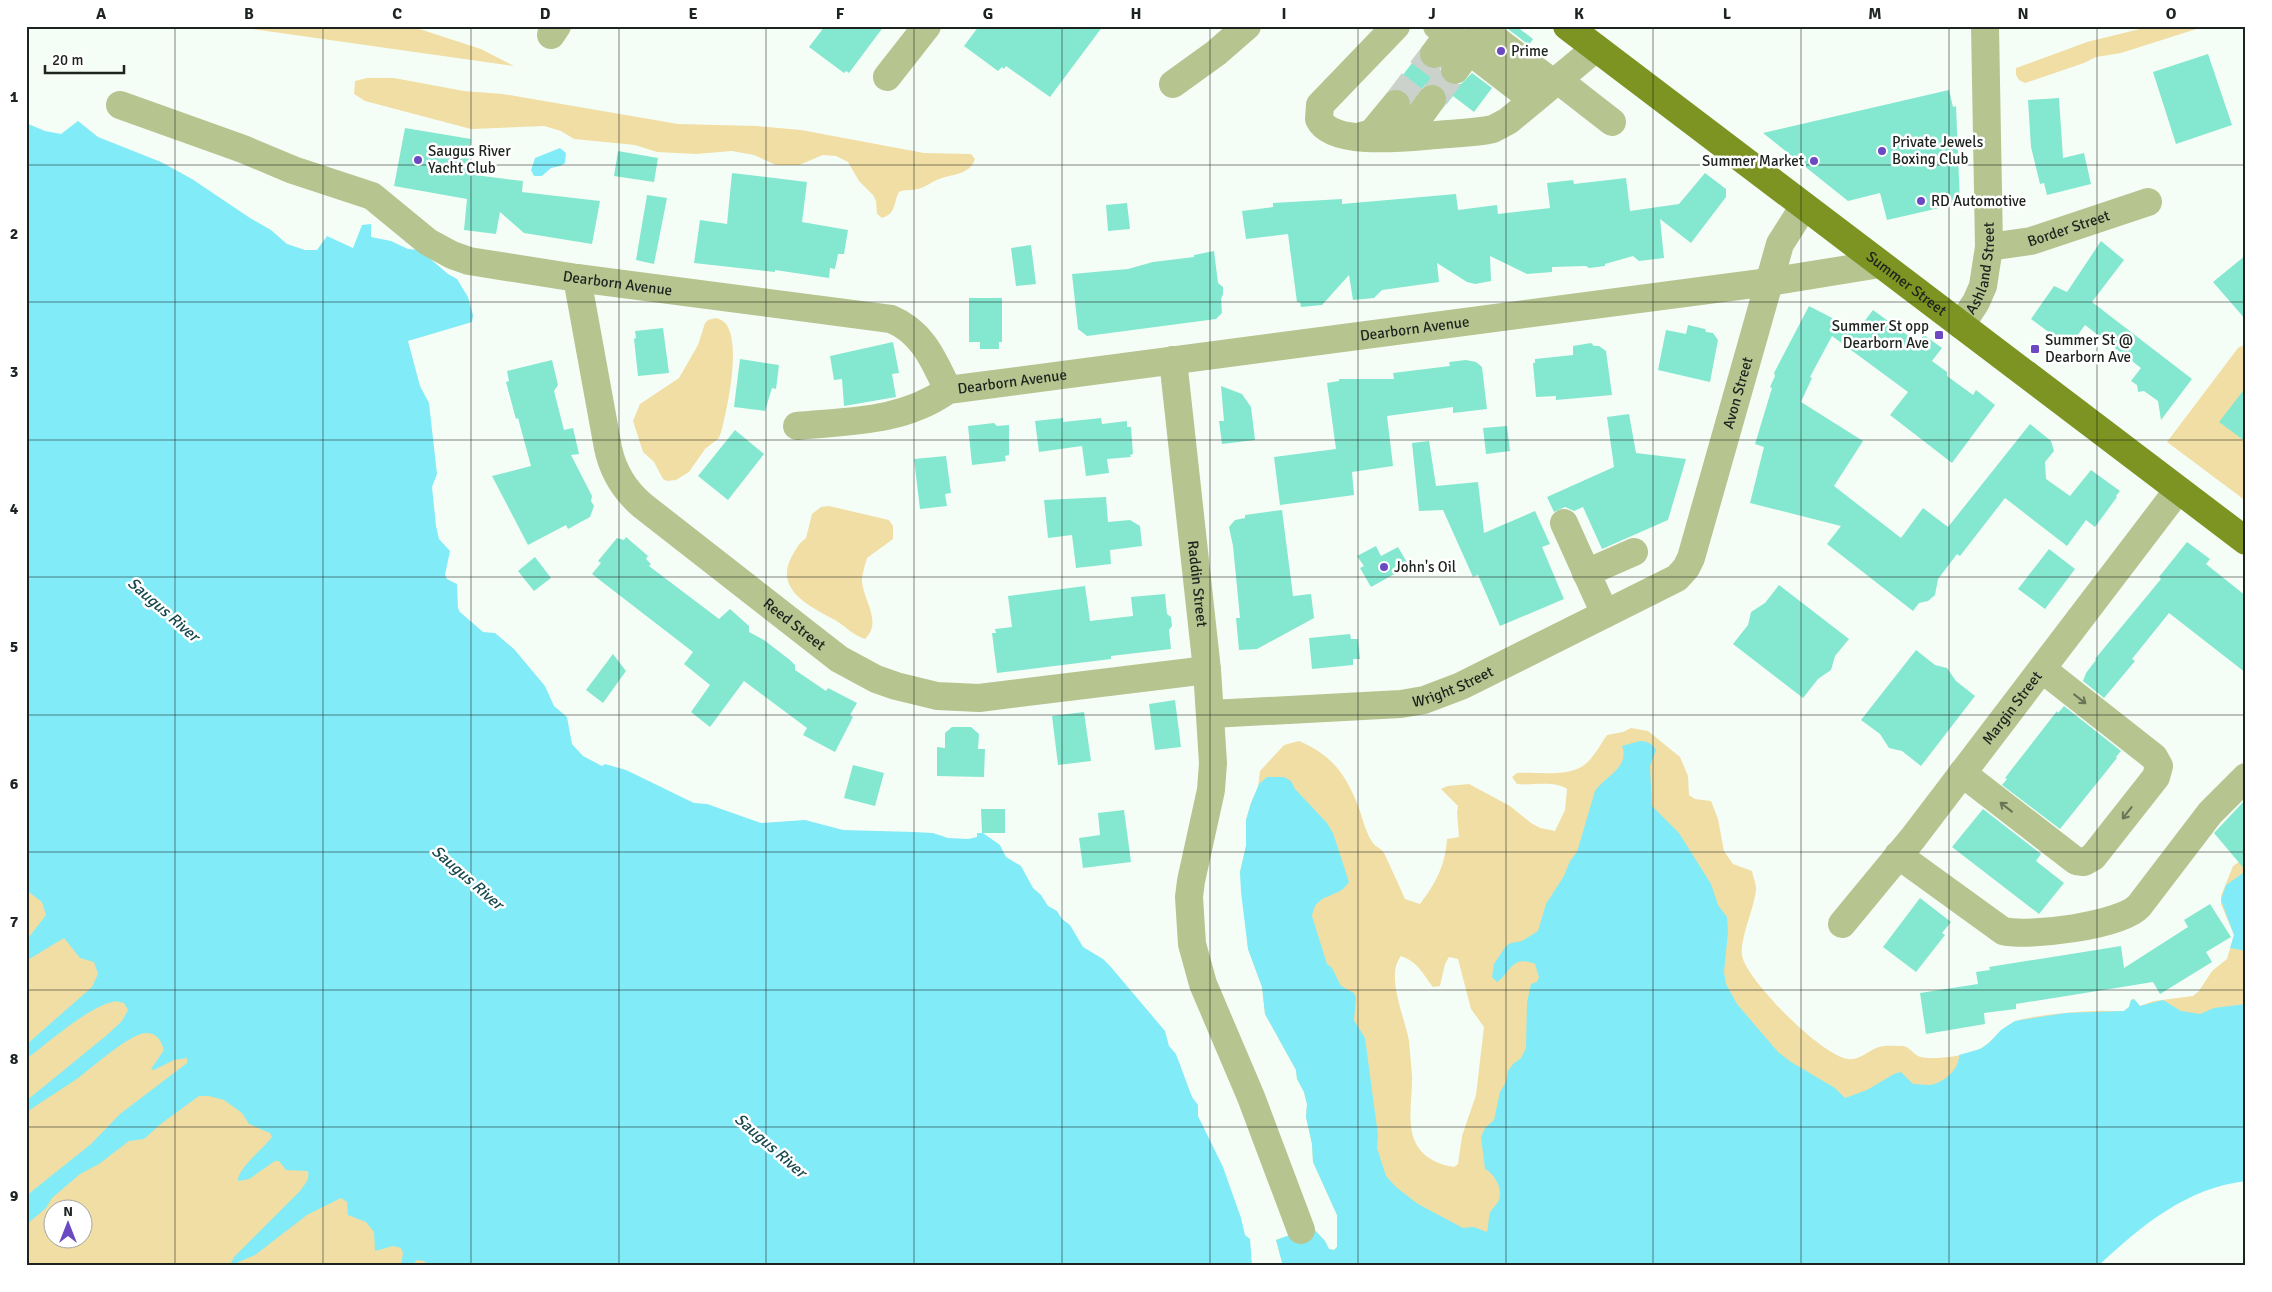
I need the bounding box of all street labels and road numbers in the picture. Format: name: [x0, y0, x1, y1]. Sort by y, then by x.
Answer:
street label: Border Street: [2025, 206, 2112, 251]
street label: Ashland Street: [1962, 222, 1998, 318]
street label: Summer Street: [1863, 247, 1950, 320]
street label: Dearborn Avenue: [562, 267, 673, 299]
street label: Dearborn Avenue: [1359, 313, 1470, 345]
street label: Avon Street: [1719, 355, 1757, 431]
street label: Dearborn Avenue: [956, 365, 1068, 398]
street label: Raddin Street: [1184, 539, 1211, 628]
street label: Reed Street: [760, 594, 829, 654]
street label: Wright Street: [1411, 662, 1496, 711]
street label: Margin Street: [1978, 668, 2046, 748]

